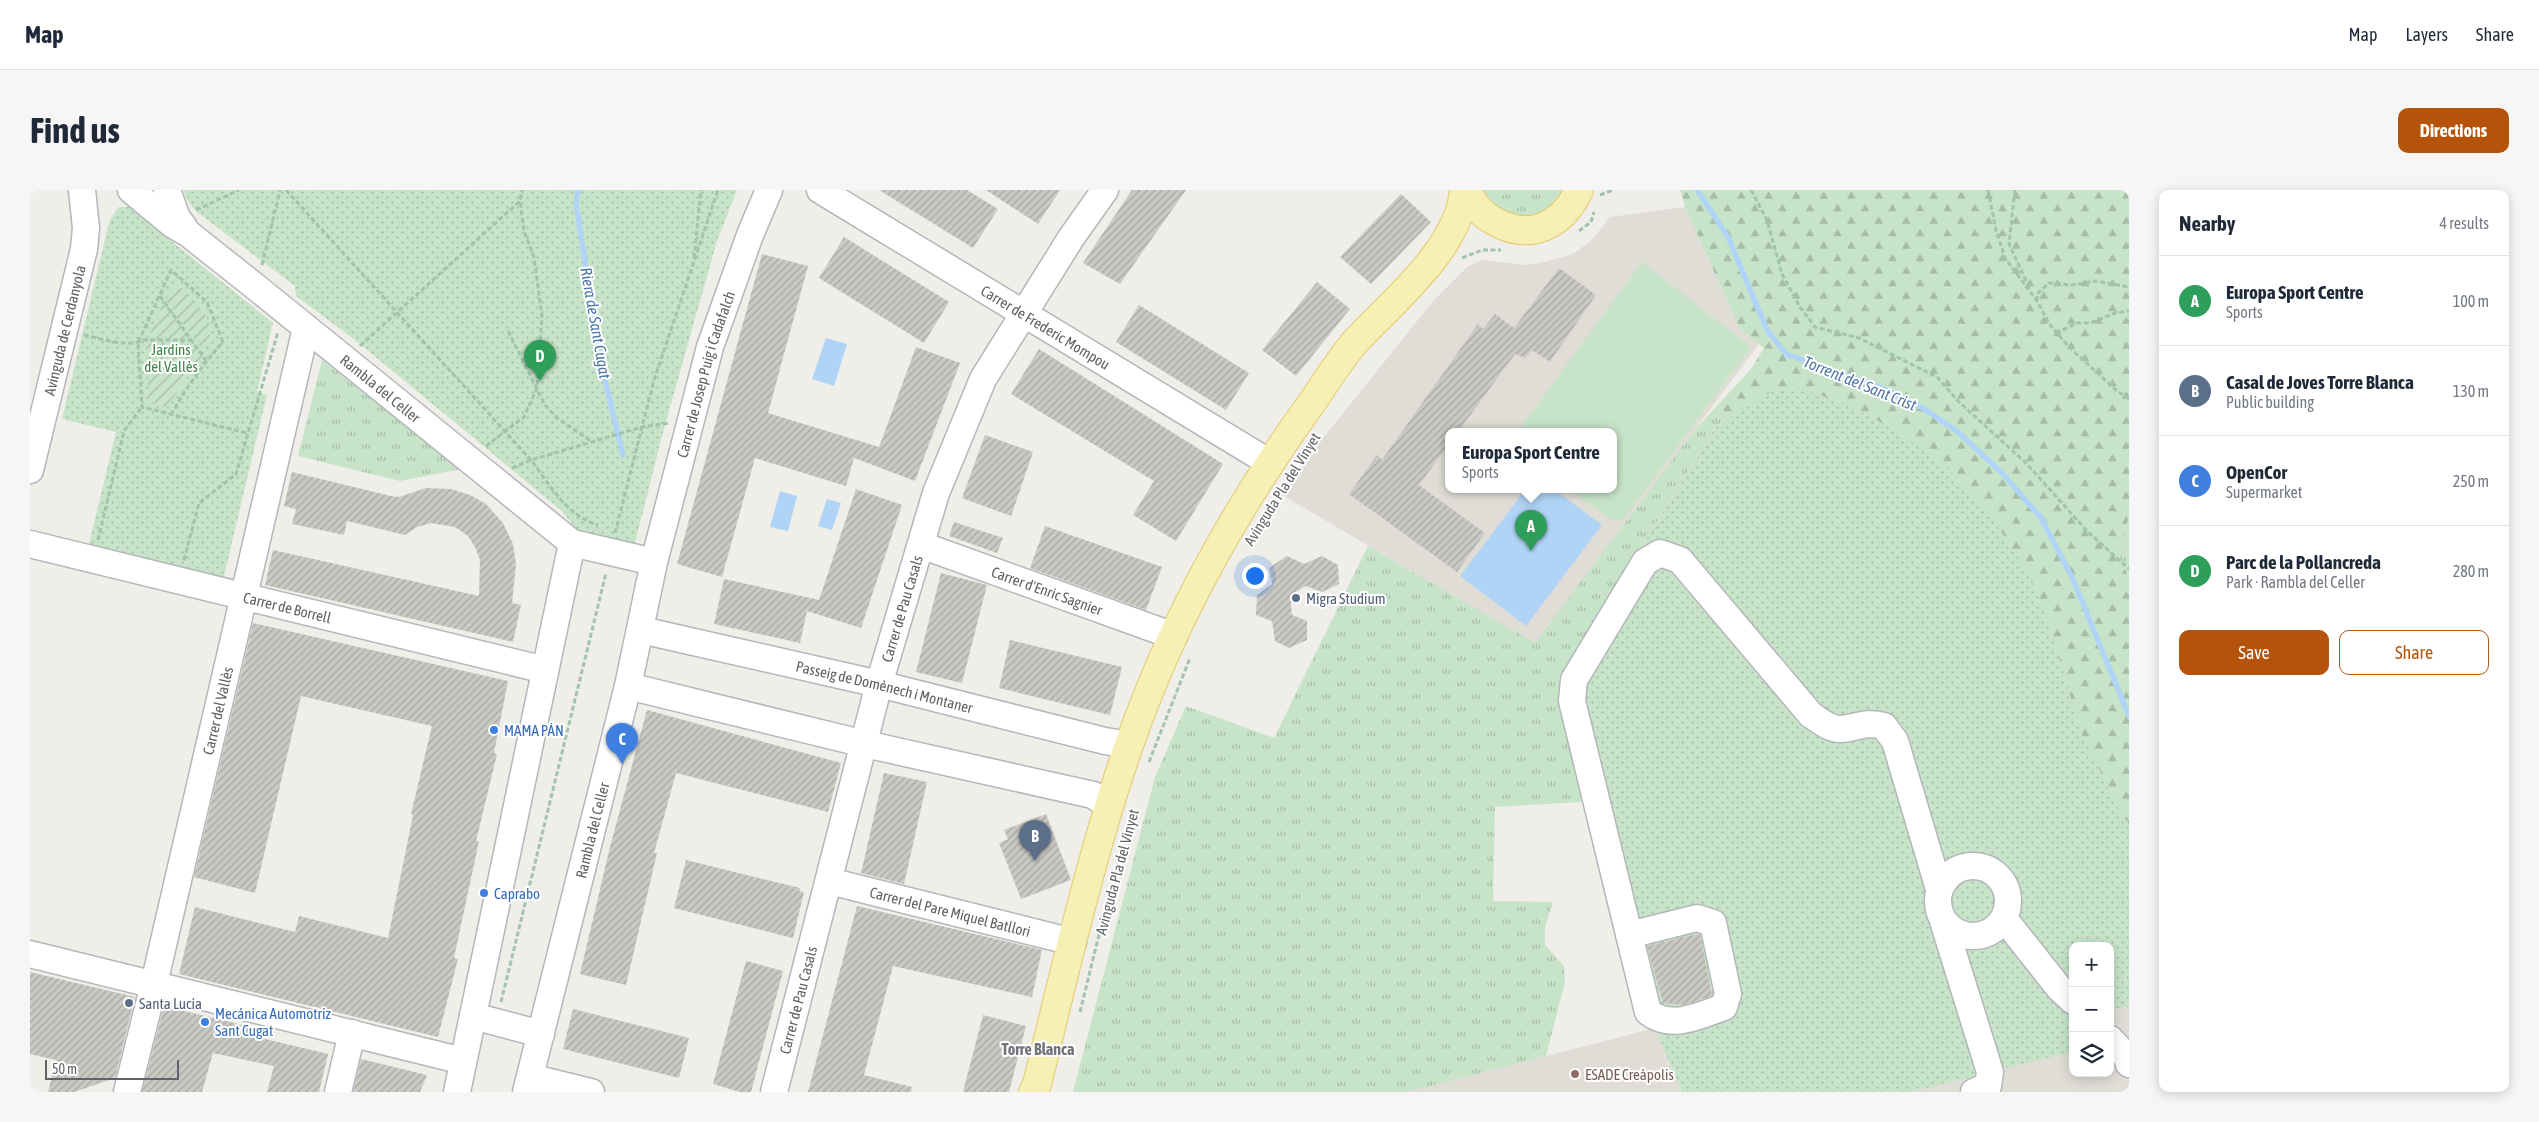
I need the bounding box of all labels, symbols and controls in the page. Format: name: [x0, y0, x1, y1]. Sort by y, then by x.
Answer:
text: Map: [25, 21, 64, 48]
text: Map: [2348, 24, 2377, 45]
text: Layers: [2405, 24, 2448, 45]
text: Share: [2476, 24, 2514, 45]
button: Directions: [2398, 108, 2509, 153]
text: Find us: [30, 110, 120, 150]
text: Nearby: [2179, 211, 2235, 235]
text: 4 results: [2439, 214, 2489, 232]
street label: Avinguda de Cerdanyola: [40, 263, 88, 397]
water label: Riera de Sant Cugat: [576, 266, 615, 381]
street label: Carrer de Frederic Mompou: [978, 281, 1113, 373]
text: Europa Sport Centre: [2226, 281, 2364, 303]
street label: Carrer de Josep Puig i Cadafalch: [673, 289, 738, 459]
text: A: [2191, 292, 2199, 310]
text: 100 m: [2453, 292, 2489, 310]
text: Sports: [2226, 303, 2263, 321]
pin: D: [524, 340, 556, 381]
park label: Jardins del Vallès: [144, 341, 198, 375]
street label: Rambla del Celler: [337, 351, 425, 426]
water label: Torrent del Sant Crist: [1801, 352, 1919, 414]
text: Casal de Joves Torre Blanca: [2226, 371, 2414, 393]
text: B: [2191, 382, 2199, 400]
text: 130 m: [2453, 382, 2489, 400]
text: Public building: [2226, 393, 2314, 411]
popup: [1445, 428, 1617, 493]
street label: Avinguda Pla del Vinyet: [1240, 430, 1324, 548]
text: Europa Sport Centre: [1462, 441, 1600, 463]
text: OpenCor: [2226, 461, 2287, 483]
text: Sports: [1462, 463, 1499, 481]
text: C: [2191, 472, 2199, 490]
text: 250 m: [2453, 472, 2489, 490]
text: Supermarket: [2226, 483, 2302, 501]
pin: A: [1515, 510, 1547, 551]
text: Parc de la Pollancreda: [2226, 551, 2381, 573]
street label: Carrer de Pau Casals: [878, 553, 925, 664]
text: D: [2191, 562, 2199, 580]
text: 280 m: [2453, 562, 2489, 580]
street label: Carrer d'Enric Sagnier: [989, 563, 1105, 618]
your location: [1242, 563, 1268, 589]
text: Park · Rambla del Celler: [2226, 573, 2365, 591]
street label: Carrer de Borrell: [242, 588, 333, 626]
place label: Migra Studium: [1306, 590, 1386, 607]
marker: Migra Studium: [1290, 592, 1302, 604]
button: Save: [2179, 630, 2329, 675]
button: Share: [2339, 630, 2489, 675]
street label: Passeig de Domènech i Montaner: [795, 657, 975, 716]
street label: Carrer del Vallès: [199, 665, 236, 756]
place label: MAMA PÁN: [504, 722, 564, 739]
pin: C: [606, 723, 638, 764]
marker: MAMA PÁN: [488, 724, 500, 736]
street label: Rambla del Celler: [572, 780, 612, 880]
street label: Avinguda Pla del Vinyet: [1092, 807, 1142, 937]
pin: B: [1019, 820, 1051, 861]
street label: Carrer del Pare Miquel Batllori: [868, 883, 1032, 940]
place label: Caprabo: [494, 885, 540, 902]
marker: Caprabo: [478, 887, 490, 899]
map controls: [2069, 942, 2114, 1077]
button: +: [2069, 942, 2114, 987]
street label: Carrer de Pau Casals: [776, 944, 820, 1056]
button: −: [2069, 987, 2114, 1032]
place label: Santa Lucía: [139, 995, 202, 1012]
marker: Santa Lucía: [123, 997, 135, 1009]
place label: Mecánica Automotriz Sant Cugat: [215, 1005, 331, 1039]
marker: Mecánica Automotriz Sant Cugat: [199, 1016, 211, 1028]
button: layers: [2069, 1032, 2114, 1077]
district label: Torre Blanca: [1002, 1040, 1074, 1058]
scale bar: [45, 1057, 179, 1080]
text: 50 m: [52, 1061, 77, 1077]
place label: ESADE Creàpolis: [1585, 1066, 1674, 1083]
marker: ESADE Creàpolis: [1569, 1068, 1581, 1080]

